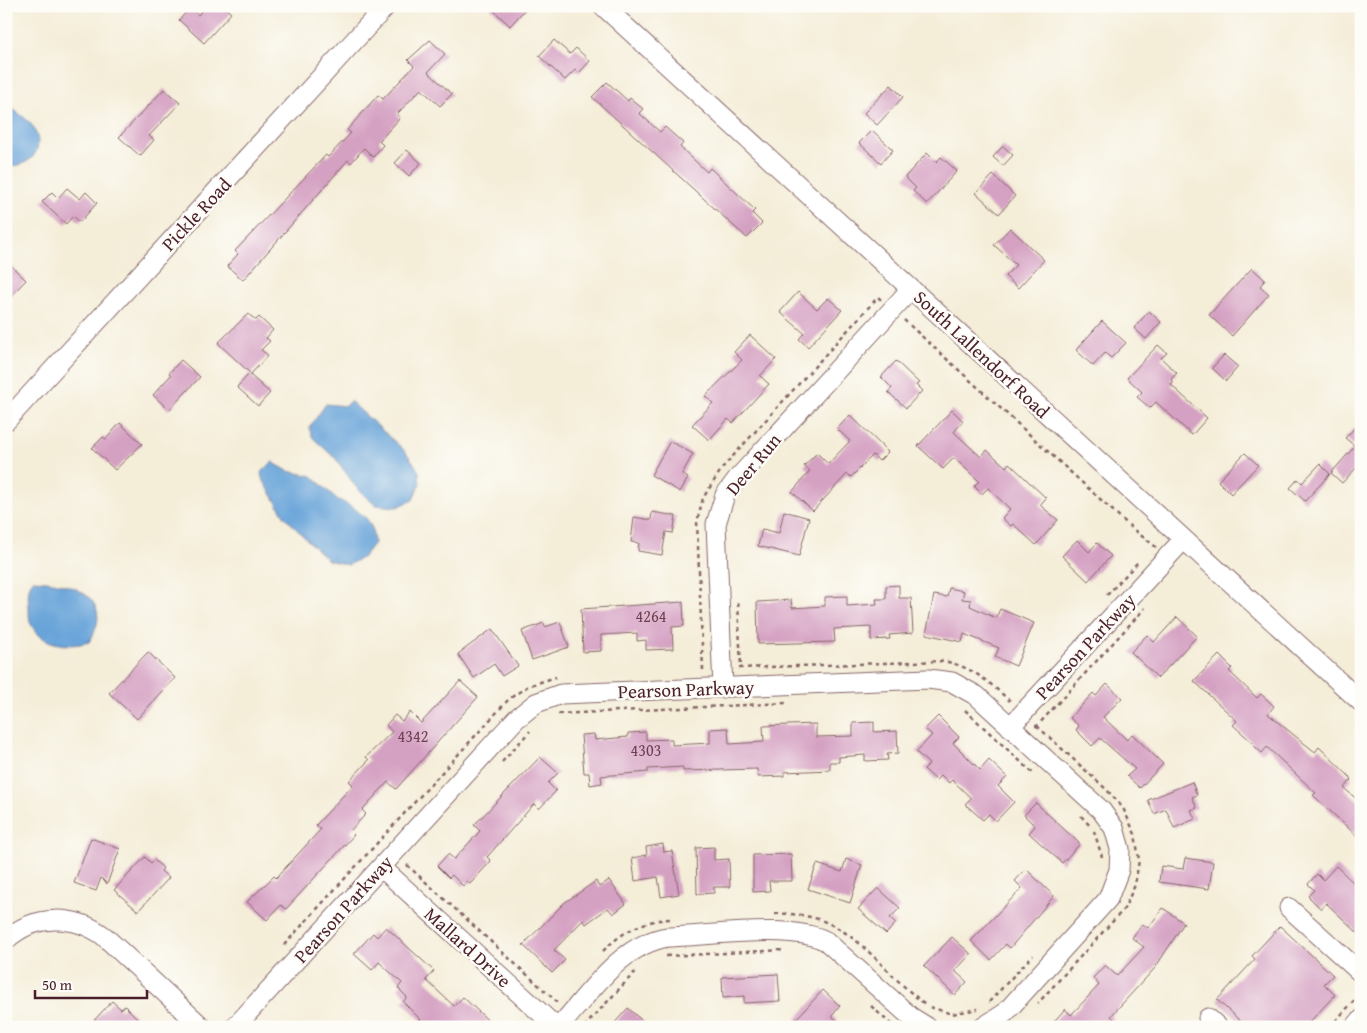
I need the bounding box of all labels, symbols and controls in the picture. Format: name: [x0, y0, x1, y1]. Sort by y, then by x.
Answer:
street label: Pickle Road: [155, 170, 238, 257]
street label: South Lallendorf Road: [908, 283, 1057, 425]
street label: Deer Run: [719, 427, 787, 501]
street label: Pearson Parkway: [1028, 586, 1142, 705]
house number: 4264: [636, 604, 667, 628]
street label: Pearson Parkway: [617, 673, 755, 705]
house number: 4342: [398, 724, 428, 748]
house number: 4303: [631, 738, 661, 762]
street label: Pearson Parkway: [287, 849, 399, 969]
street label: Mallard Drive: [418, 900, 518, 994]
scale bar: [35, 968, 148, 1000]
text: 50 m: [42, 974, 73, 995]

